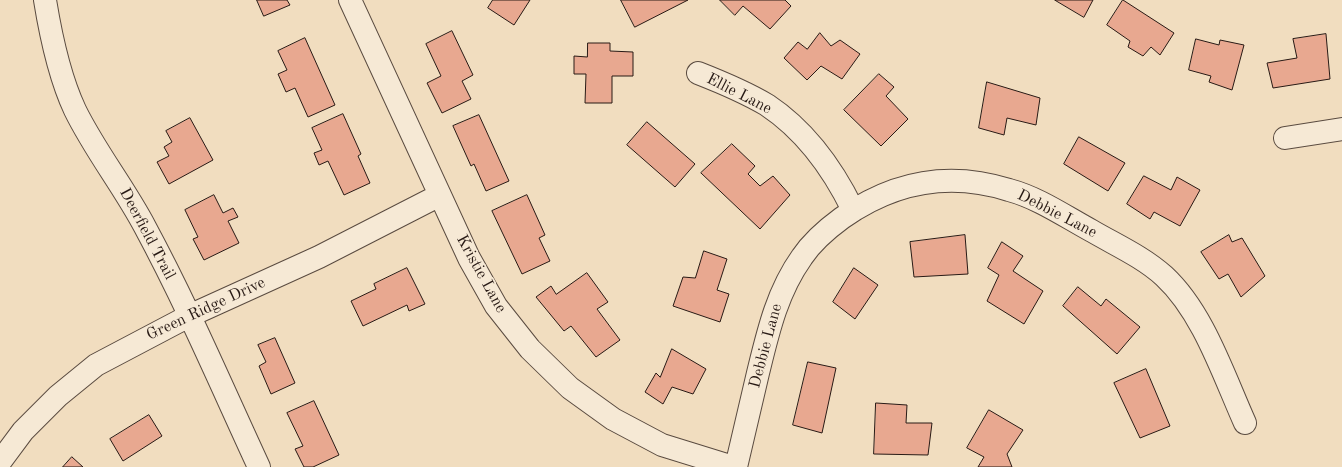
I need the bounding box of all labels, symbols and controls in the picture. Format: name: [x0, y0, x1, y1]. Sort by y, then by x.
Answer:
street label: Ellie Lane: [703, 69, 775, 119]
street label: Deerfield Trail: [115, 185, 179, 283]
street label: Debbie Lane: [1014, 186, 1100, 242]
street label: Kristie Lane: [452, 232, 510, 316]
street label: Green Ridge Drive: [144, 273, 268, 345]
street label: Debbie Lane: [745, 301, 787, 391]

